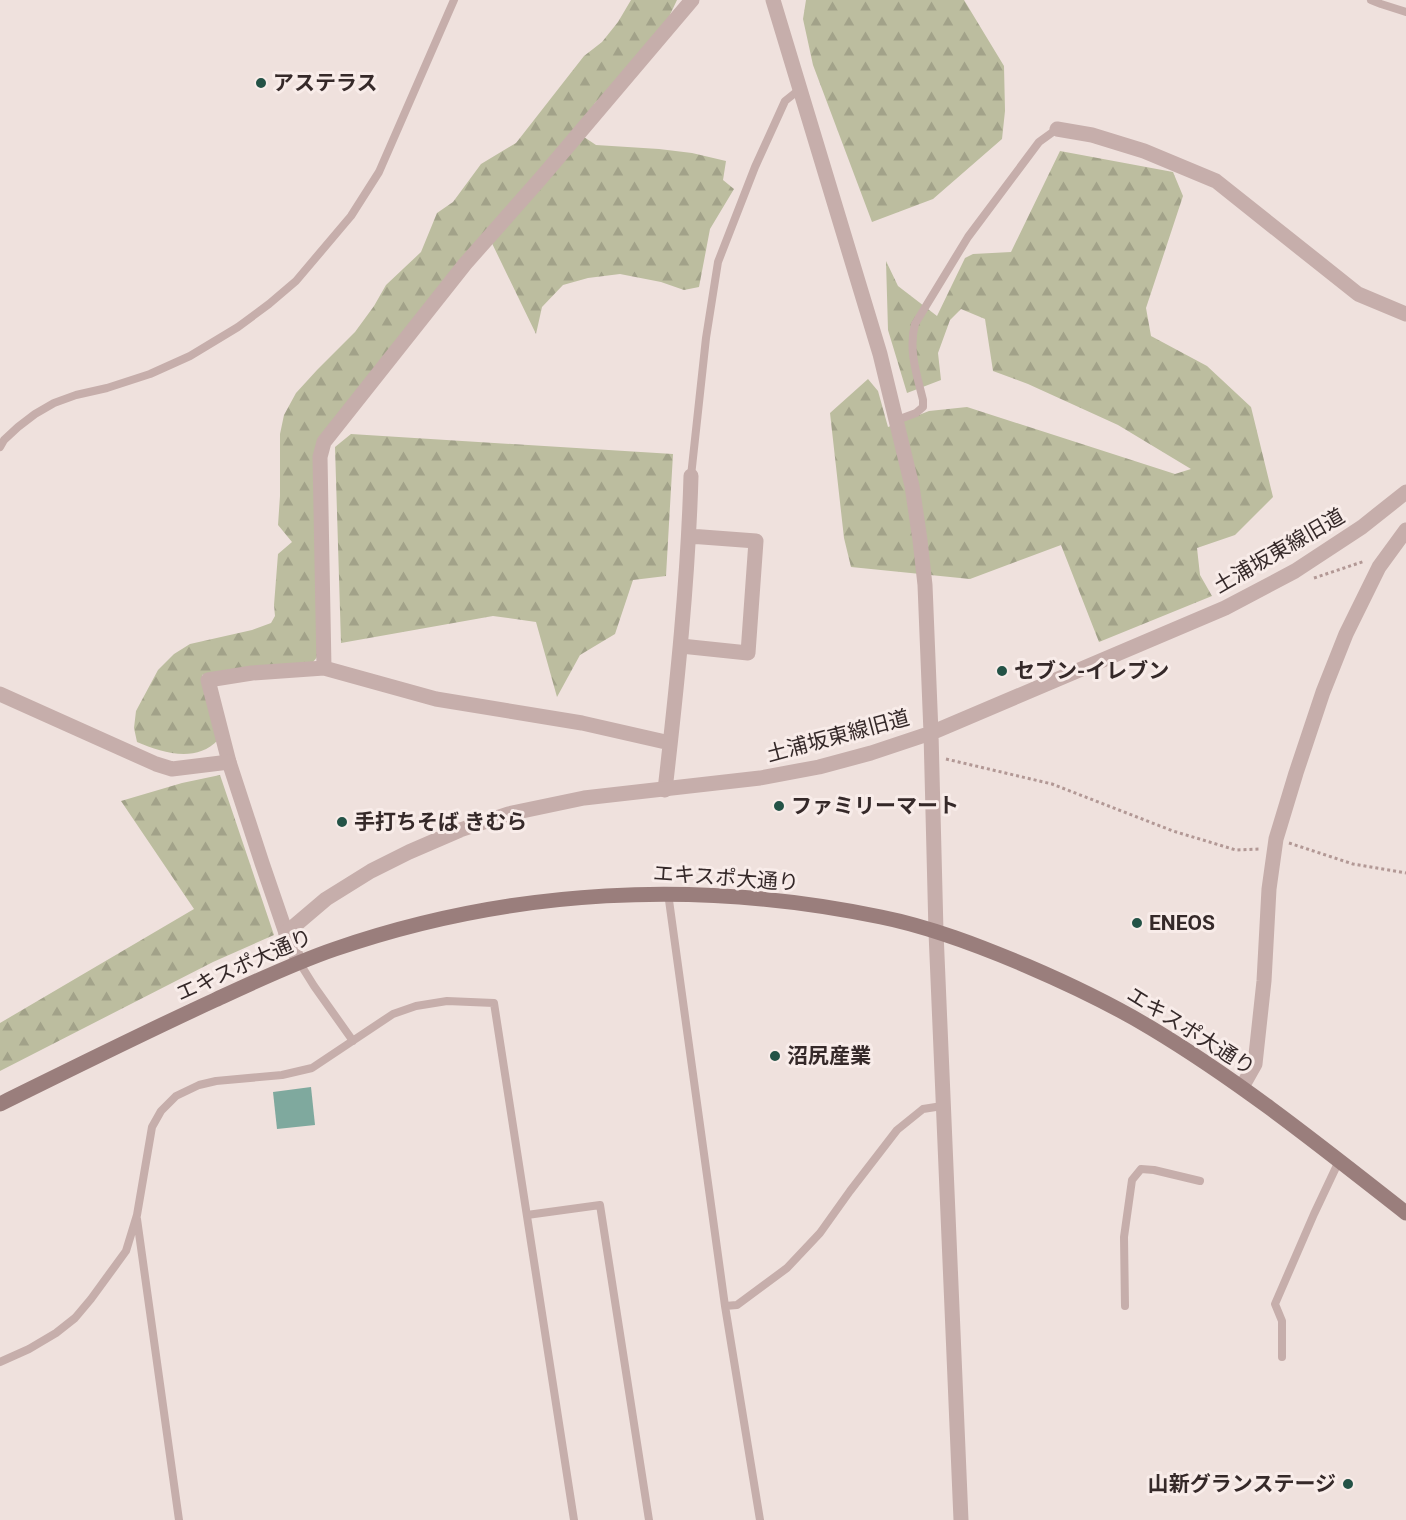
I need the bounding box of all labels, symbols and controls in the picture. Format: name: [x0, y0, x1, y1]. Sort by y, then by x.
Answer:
place label: アステラス: [273, 71, 378, 95]
marker: アステラス: [254, 76, 268, 90]
street label: 土浦坂東線旧道: [1209, 504, 1349, 598]
place label: セブン-イレブン: [1014, 659, 1169, 683]
marker: セブン-イレブン: [995, 664, 1009, 678]
street label: 土浦坂東線旧道: [764, 705, 912, 767]
place label: ファミリーマート: [791, 794, 959, 818]
marker: ファミリーマート: [772, 799, 786, 813]
place label: 手打ちそば きむら: [354, 810, 527, 834]
marker: 手打ちそば きむら: [335, 815, 349, 829]
street label: エキスポ大通り: [652, 861, 800, 895]
place label: ENEOS: [1149, 911, 1215, 935]
marker: ENEOS: [1130, 916, 1144, 930]
street label: エキスポ大通り: [172, 924, 316, 1006]
street label: エキスポ大通り: [1123, 982, 1259, 1080]
place label: 沼尻産業: [787, 1044, 871, 1068]
marker: 沼尻産業: [768, 1049, 782, 1063]
place label: 山新グランステージ: [1148, 1472, 1336, 1496]
marker: 山新グランステージ: [1341, 1477, 1355, 1491]

